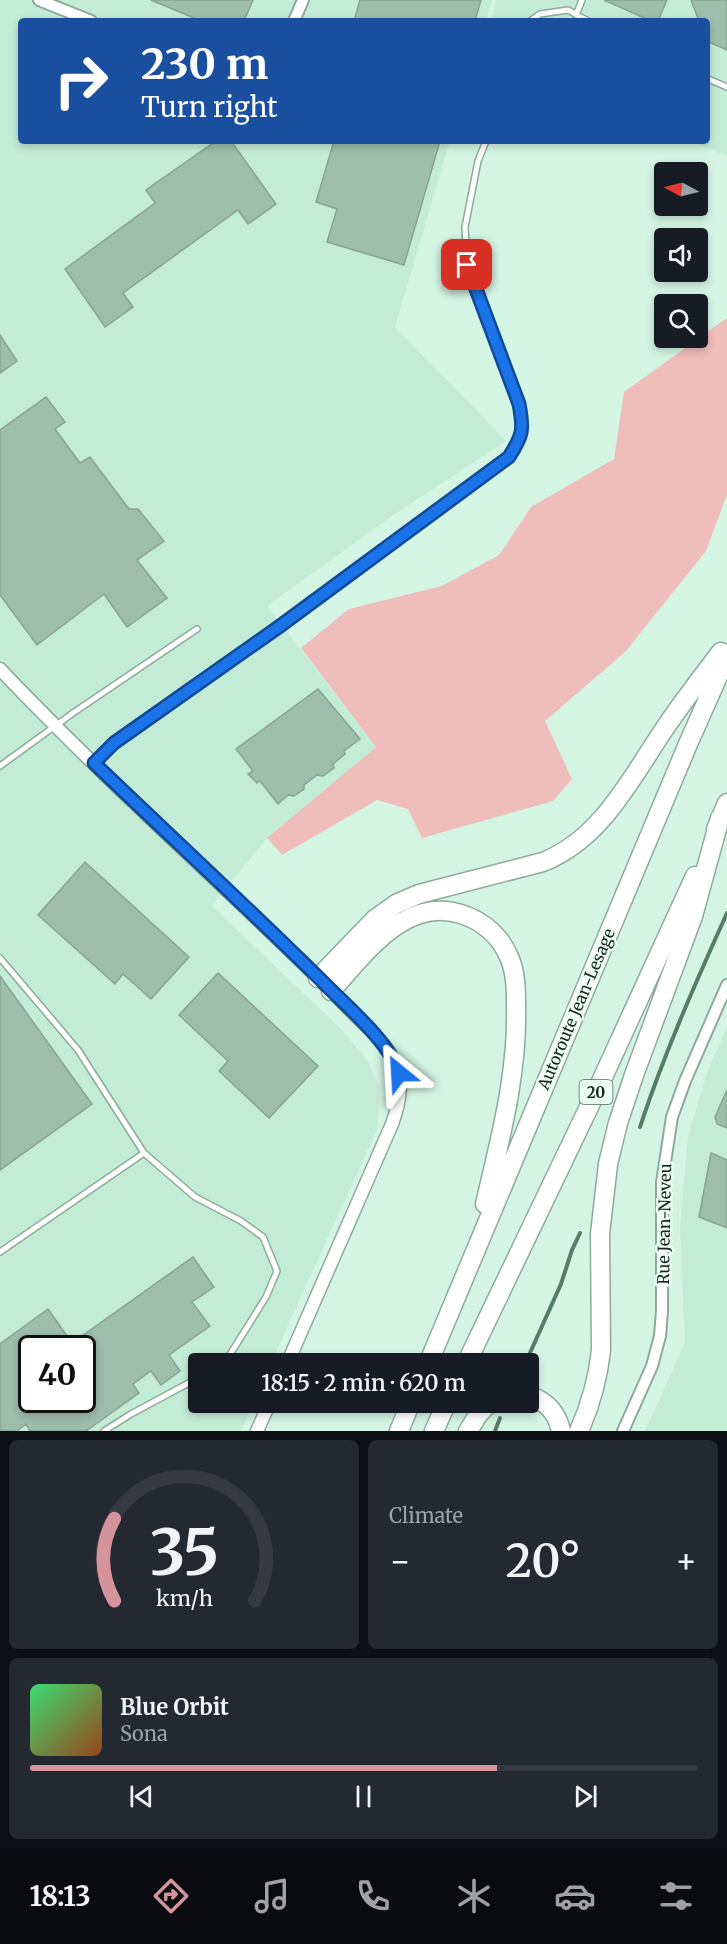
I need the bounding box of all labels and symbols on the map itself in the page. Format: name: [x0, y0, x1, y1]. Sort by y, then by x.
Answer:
north arrow: [654, 162, 708, 216]
pin: [441, 239, 492, 290]
street label: Autoroute Jean-Lesage: [533, 925, 619, 1094]
position arrow: [367, 1041, 431, 1105]
road number: 20: [580, 1080, 612, 1104]
street label: Rue Jean-Neveu: [653, 1163, 675, 1285]
speed limit sign: 40: [18, 1335, 96, 1413]

